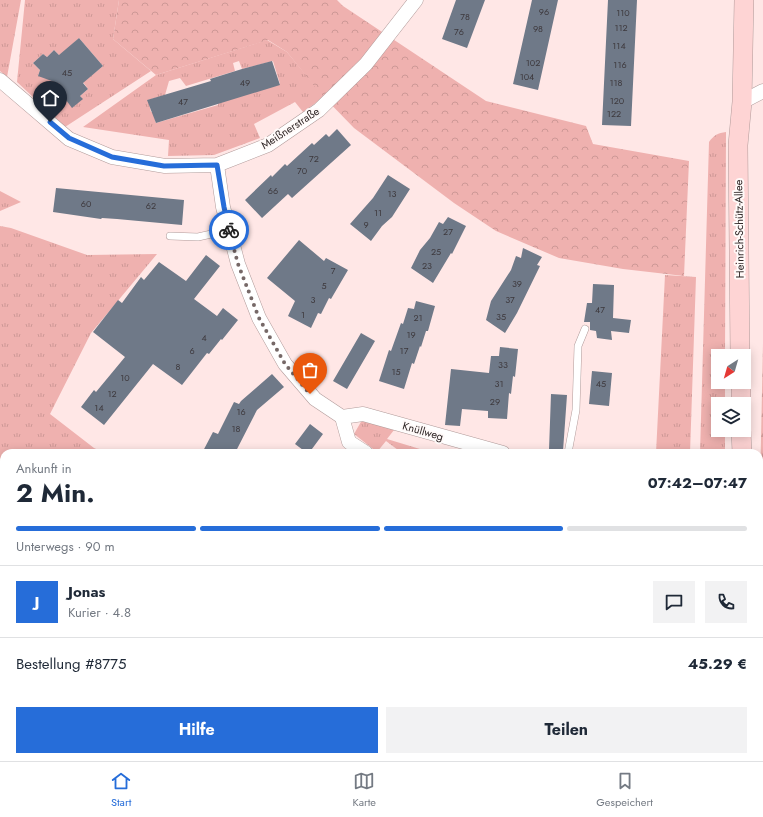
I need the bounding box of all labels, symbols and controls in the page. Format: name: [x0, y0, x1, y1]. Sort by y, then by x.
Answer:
house number: 96: [539, 5, 549, 18]
house number: 110: [616, 6, 630, 19]
house number: 78: [460, 10, 470, 23]
house number: 112: [614, 21, 628, 34]
house number: 98: [533, 22, 543, 35]
house number: 76: [454, 25, 464, 38]
house number: 114: [612, 39, 626, 52]
house number: 102: [526, 56, 540, 69]
house number: 116: [613, 58, 627, 71]
house number: 45: [62, 66, 72, 79]
house number: 104: [520, 70, 534, 83]
house number: 49: [240, 76, 250, 89]
house number: 118: [609, 76, 623, 89]
pin: [33, 81, 67, 122]
icon: home: [39, 87, 61, 109]
house number: 120: [610, 94, 625, 107]
house number: 47: [178, 95, 188, 108]
street label: Meißnerstraße: [258, 103, 323, 153]
house number: 122: [607, 107, 621, 120]
house number: 72: [309, 152, 319, 165]
house number: 70: [297, 164, 308, 177]
street label: Heinrich-Schütz-Allee: [730, 179, 748, 278]
house number: 66: [268, 184, 278, 197]
house number: 13: [388, 187, 397, 200]
house number: 60: [81, 197, 92, 210]
house number: 62: [146, 199, 156, 212]
house number: 11: [374, 206, 382, 219]
courier: [209, 210, 249, 250]
house number: 9: [363, 218, 369, 231]
icon: bike: [218, 219, 240, 241]
house number: 27: [443, 225, 453, 238]
house number: 25: [431, 245, 441, 258]
house number: 23: [422, 259, 432, 272]
house number: 7: [331, 264, 336, 277]
house number: 39: [512, 277, 522, 290]
house number: 5: [321, 279, 327, 292]
house number: 3: [311, 293, 316, 306]
house number: 37: [505, 293, 515, 306]
house number: 47: [595, 303, 605, 316]
house number: 1: [301, 308, 305, 321]
house number: 35: [496, 310, 506, 323]
house number: 21: [413, 311, 423, 324]
house number: 19: [406, 328, 416, 341]
house number: 4: [201, 331, 207, 344]
house number: 6: [189, 344, 195, 357]
house number: 17: [400, 344, 409, 357]
north arrow: [711, 349, 751, 389]
map controls: [711, 349, 751, 437]
pin: [293, 353, 327, 394]
house number: 33: [498, 358, 508, 371]
icon: bag: [299, 359, 321, 381]
house number: 8: [176, 360, 181, 373]
house number: 15: [391, 365, 401, 378]
house number: 10: [120, 371, 130, 384]
house number: 31: [495, 377, 503, 390]
house number: 45: [596, 377, 606, 390]
house number: 12: [107, 387, 117, 400]
house number: 29: [490, 395, 500, 408]
button: layers: [711, 397, 751, 437]
house number: 14: [94, 401, 104, 414]
house number: 16: [236, 405, 246, 418]
street label: Knüllweg: [401, 418, 445, 444]
house number: 18: [232, 422, 241, 435]
text: Ankunft in: [16, 459, 72, 478]
text: 07:42–07:47: [648, 472, 747, 494]
text: 2 Min.: [16, 474, 95, 512]
text: Unterwegs · 90 m: [16, 537, 115, 556]
text: Jonas: [68, 581, 105, 603]
button: chat: [653, 581, 695, 623]
button: phone: [705, 581, 747, 623]
text: J: [35, 591, 39, 613]
text: Kurier · 4.8: [68, 603, 131, 622]
text: Bestellung #8775: [16, 653, 126, 675]
text: 45.29 €: [688, 653, 747, 675]
button: Hilfe: [16, 707, 378, 753]
button: Teilen: [386, 707, 747, 753]
tab: Start: [110, 770, 132, 810]
tab: Karte: [352, 770, 376, 810]
tab: Gespeichert: [596, 770, 653, 810]

